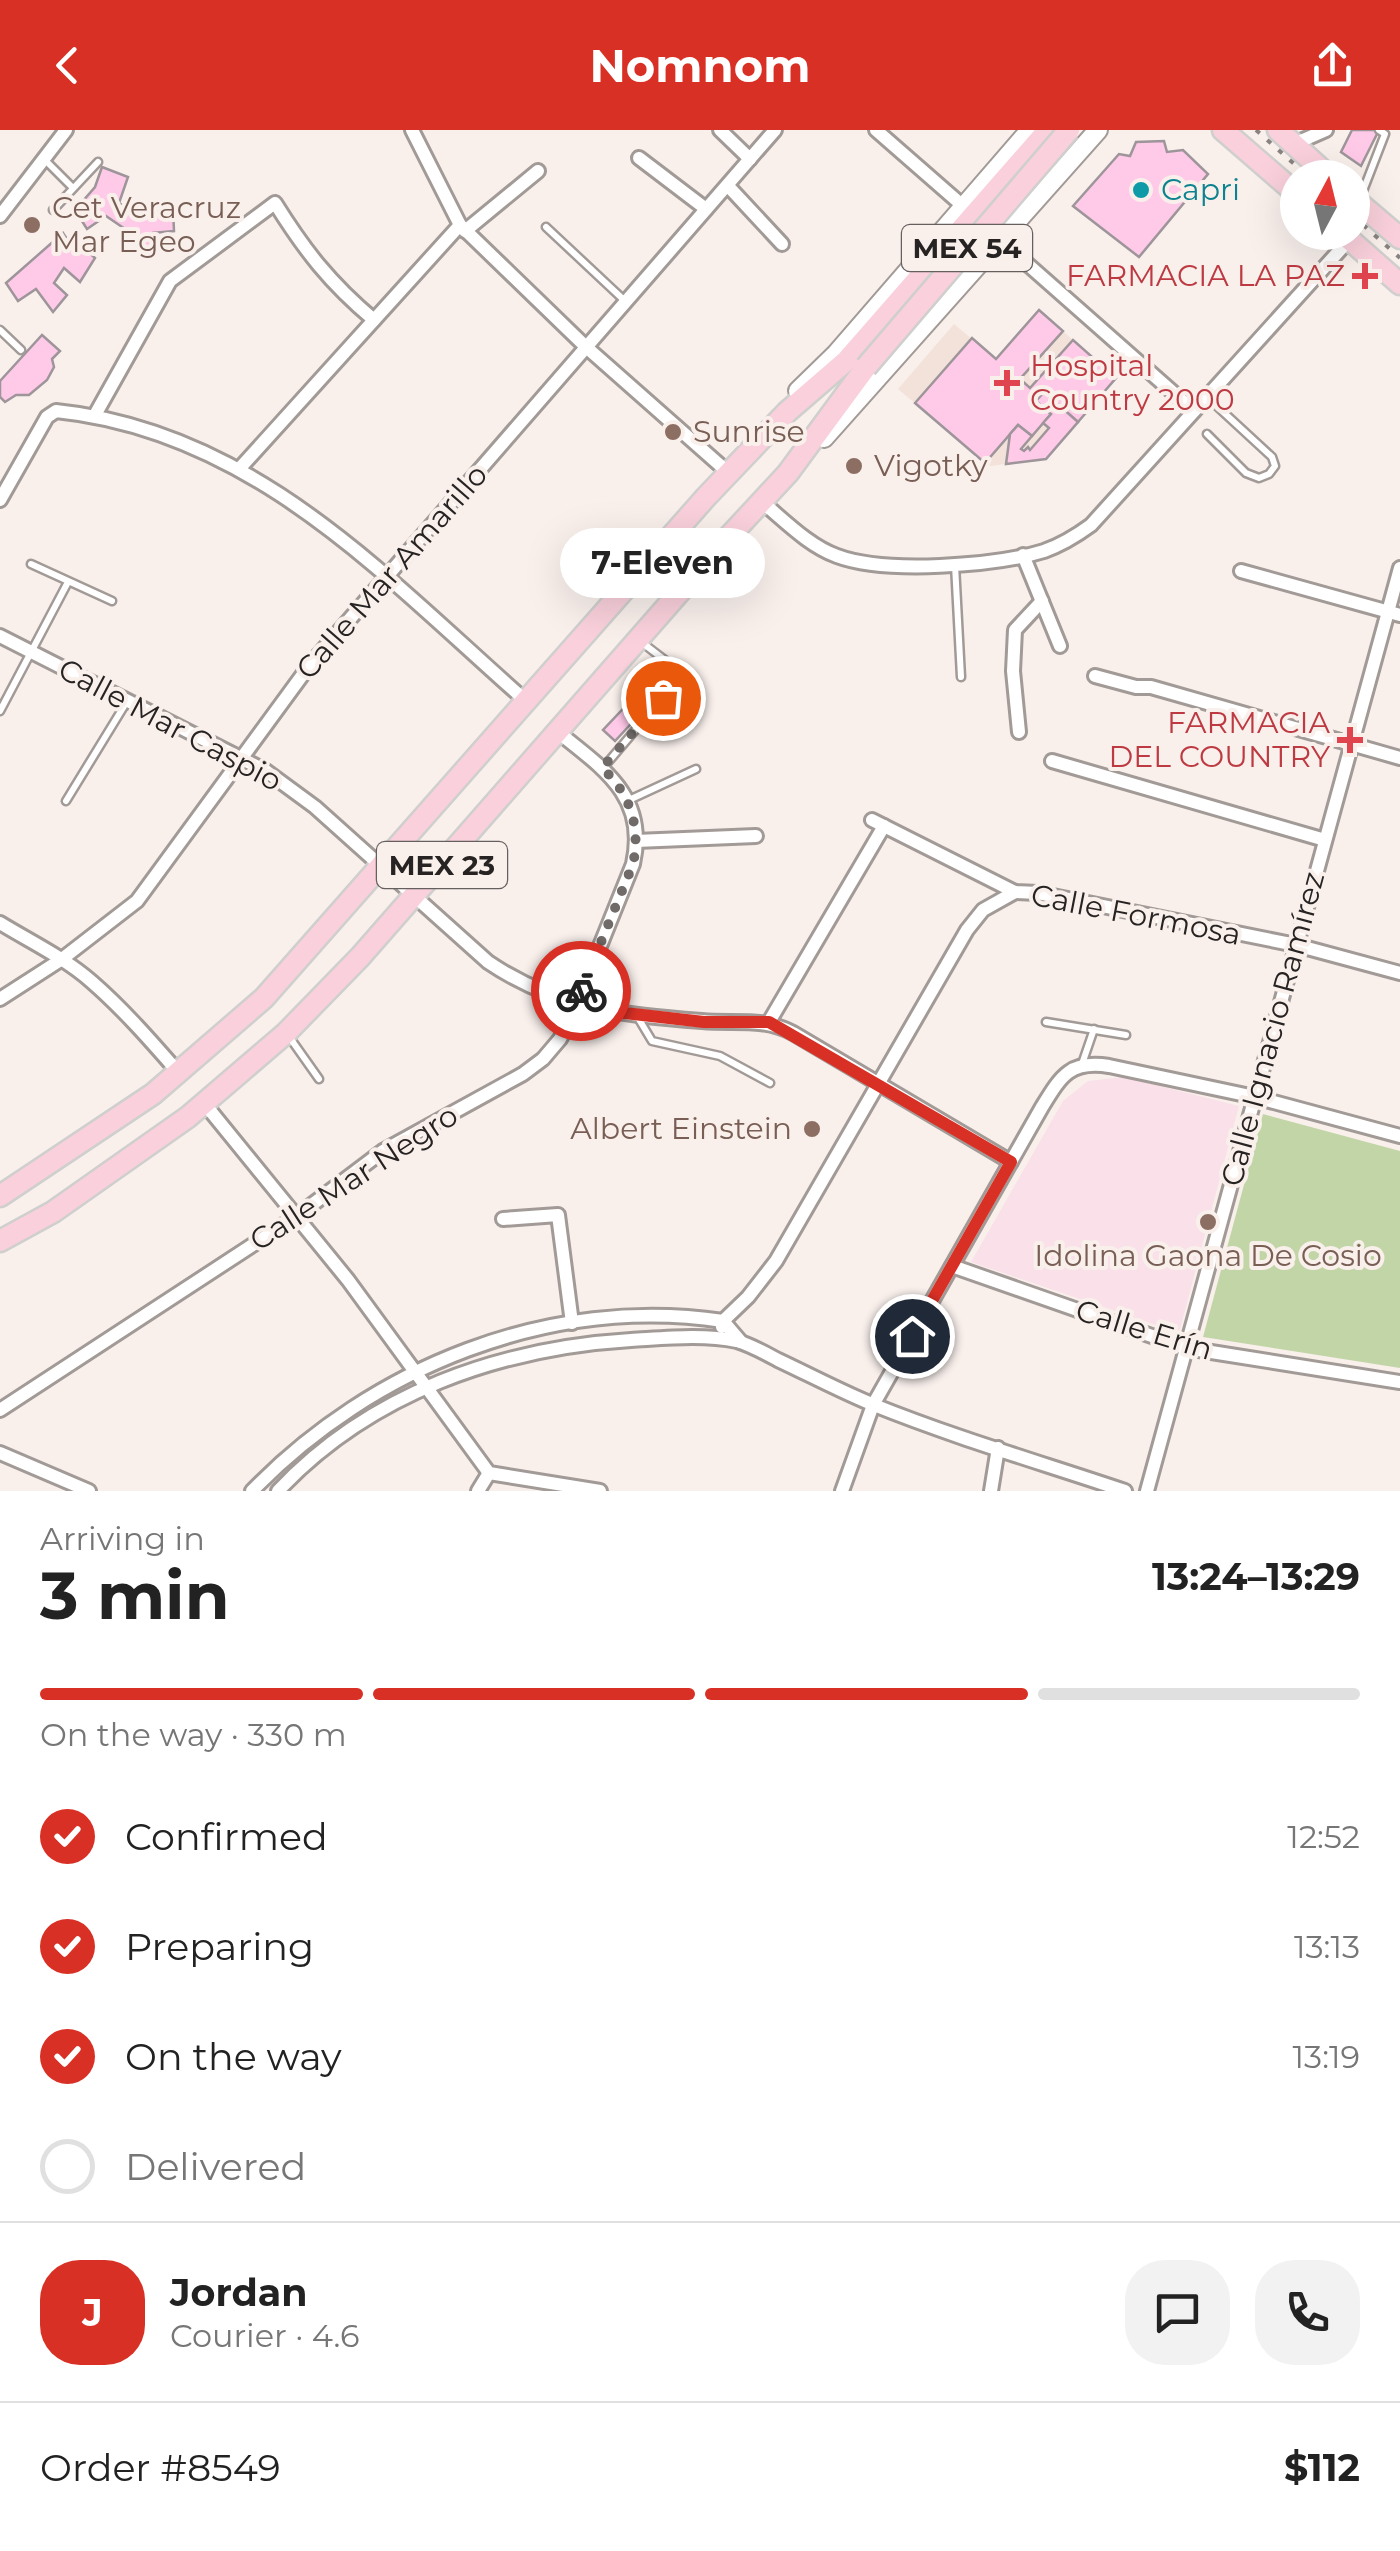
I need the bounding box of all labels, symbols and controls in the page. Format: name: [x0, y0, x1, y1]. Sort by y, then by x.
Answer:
icon: back: [40, 38, 95, 93]
text: Nomnom: [590, 38, 811, 93]
icon: share: [1305, 38, 1360, 93]
north arrow: [1280, 160, 1370, 250]
map controls: [1280, 160, 1370, 250]
place label: Capri: [1161, 171, 1240, 208]
marker: Capri: [1130, 179, 1152, 201]
place label: Cet Veracruz Mar Egeo: [52, 189, 241, 260]
marker: Cet Veracruz Mar Egeo: [21, 214, 43, 236]
road number: MEX 54: [902, 225, 1032, 271]
place label: FARMACIA LA PAZ: [1066, 257, 1345, 294]
marker: FARMACIA LA PAZ: [1354, 265, 1376, 287]
place label: Hospital Country 2000: [1030, 347, 1235, 418]
marker: Hospital Country 2000: [994, 370, 1020, 396]
place label: Sunrise: [693, 413, 805, 450]
marker: Sunrise: [662, 421, 684, 443]
place label: Vigotky: [874, 447, 988, 484]
marker: Vigotky: [843, 455, 865, 477]
street label: Calle Mar Amarillo: [288, 457, 495, 687]
callout: 7-Eleven: [560, 528, 766, 598]
text: 7-Eleven: [591, 543, 734, 582]
street label: Calle Mar Caspio: [52, 650, 288, 799]
pin: [621, 656, 706, 741]
icon: bag: [636, 671, 691, 726]
place label: FARMACIA DEL COUNTRY: [1108, 704, 1331, 775]
marker: FARMACIA DEL COUNTRY: [1339, 729, 1361, 751]
road number: MEX 23: [377, 842, 507, 888]
street label: Calle Ignacio Ramírez: [1213, 868, 1332, 1190]
street label: Calle Formosa: [1028, 876, 1244, 953]
courier: [531, 941, 631, 1041]
icon: bike: [554, 964, 609, 1019]
street label: Calle Mar Negro: [243, 1097, 465, 1259]
place label: Albert Einstein: [570, 1110, 792, 1147]
marker: Albert Einstein: [801, 1118, 823, 1140]
marker: Idolina Gaona De Cosio: [1197, 1211, 1219, 1233]
place label: Idolina Gaona De Cosio: [1034, 1237, 1382, 1274]
street label: Calle Erín: [1071, 1291, 1217, 1368]
pin: [870, 1294, 955, 1379]
icon: home: [885, 1309, 940, 1364]
text: Arriving in: [40, 1519, 205, 1558]
text: 13:24–13:29: [1152, 1553, 1360, 1600]
text: 3 min: [40, 1556, 230, 1635]
text: On the way · 330 m: [40, 1715, 347, 1754]
icon: check: [40, 1809, 95, 1864]
text: Confirmed: [125, 1813, 328, 1860]
text: 12:52: [1287, 1817, 1360, 1856]
icon: check: [40, 1919, 95, 1974]
text: Preparing: [125, 1923, 314, 1970]
text: 13:13: [1294, 1927, 1360, 1966]
icon: check: [40, 2029, 95, 2084]
text: On the way: [125, 2033, 342, 2080]
text: 13:19: [1293, 2037, 1360, 2076]
text: Delivered: [125, 2143, 306, 2190]
button: chat: [1125, 2260, 1230, 2365]
button: phone: [1255, 2260, 1360, 2365]
text: Jordan: [170, 2269, 308, 2316]
text: J: [82, 2289, 103, 2336]
text: Courier · 4.6: [170, 2316, 359, 2355]
text: Order #8549: [40, 2444, 281, 2491]
text: $112: [1284, 2444, 1360, 2491]

